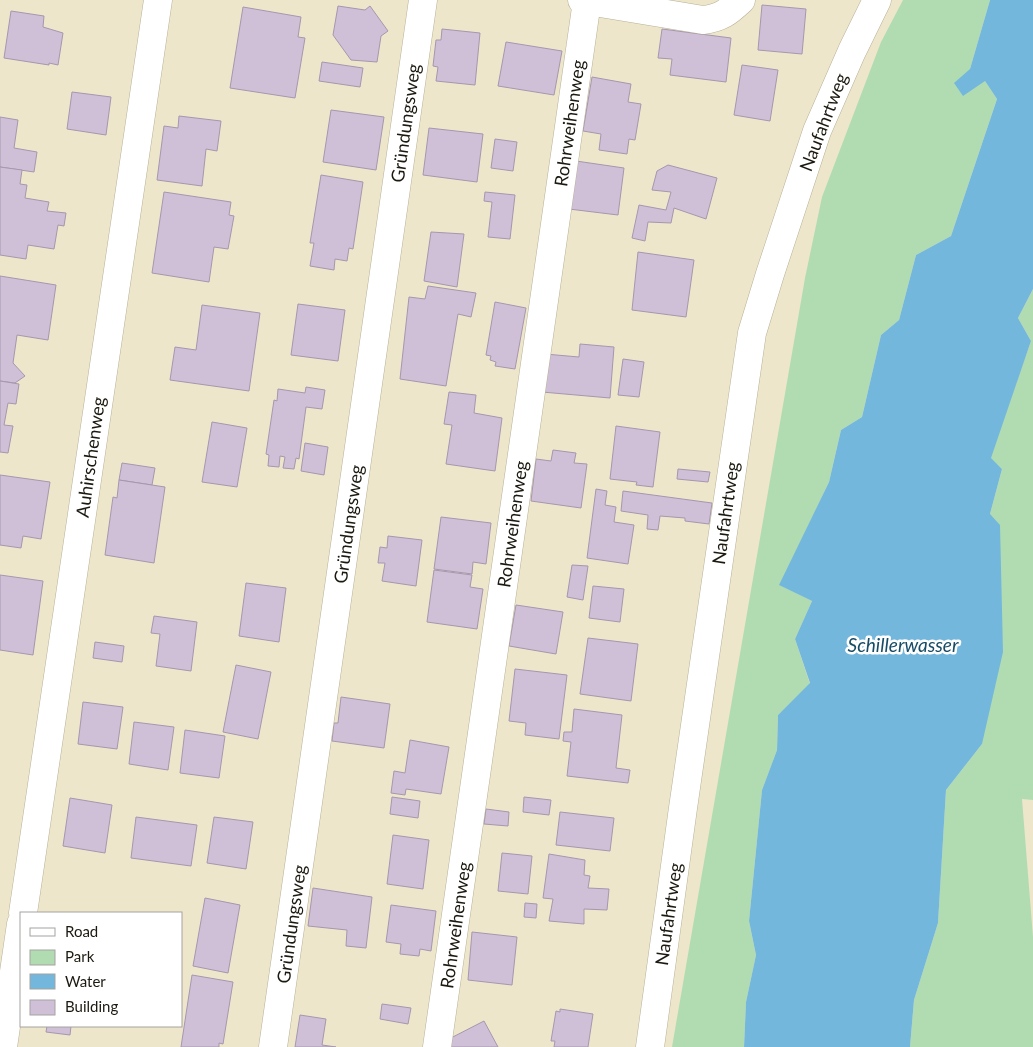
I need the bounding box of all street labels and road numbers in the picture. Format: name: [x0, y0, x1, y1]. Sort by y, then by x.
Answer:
street label: Rohrweihenweg: [549, 58, 589, 188]
street label: Gründungsweg: [386, 62, 424, 184]
street label: Naufahrtweg: [794, 70, 852, 174]
street label: Auhirschenweg: [71, 395, 109, 519]
street label: Rohrweihenweg: [492, 459, 532, 589]
street label: Naufahrtweg: [707, 460, 743, 566]
street label: Gründungsweg: [329, 463, 367, 585]
street label: Rohrweihenweg: [435, 860, 475, 990]
street label: Naufahrtweg: [650, 861, 686, 967]
street label: Gründungsweg: [272, 863, 310, 985]

